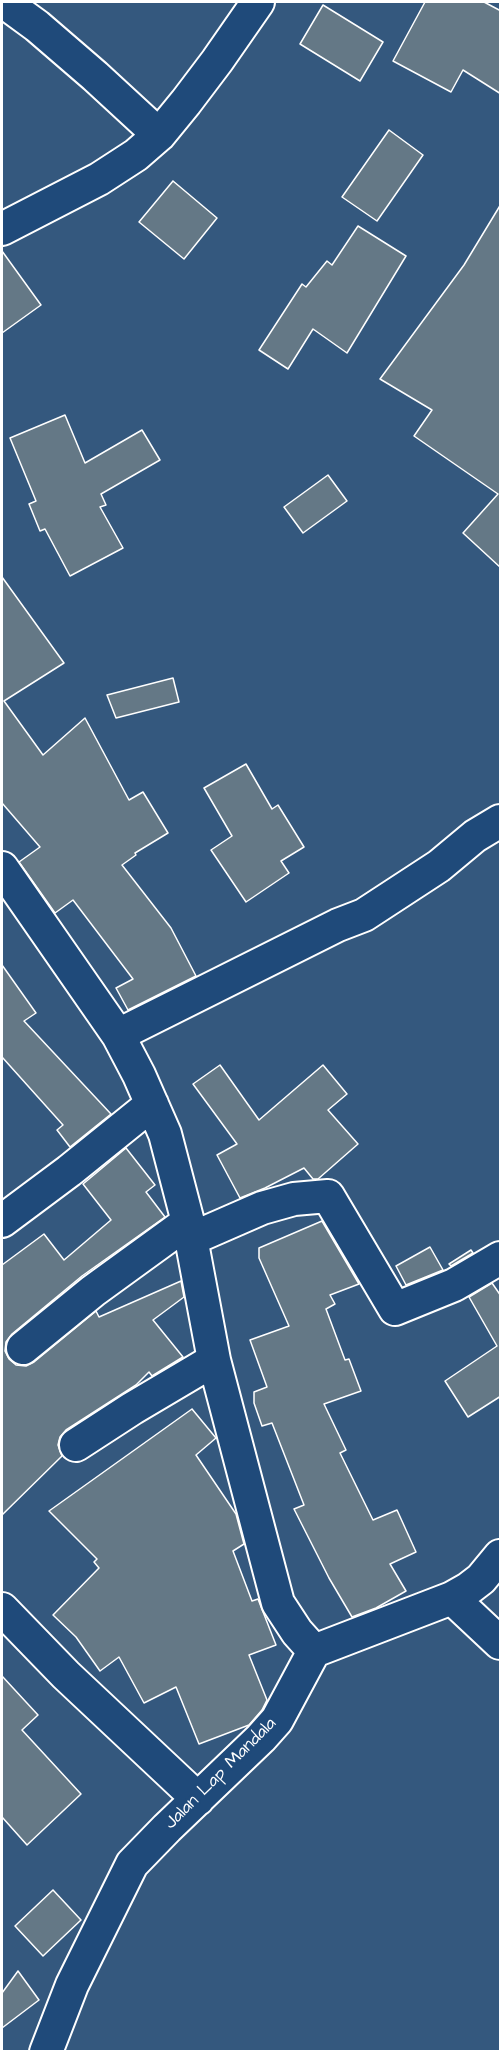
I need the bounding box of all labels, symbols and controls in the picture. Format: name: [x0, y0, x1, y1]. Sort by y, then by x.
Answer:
street label: Jalan Lap Mandala: [161, 1714, 281, 1834]

